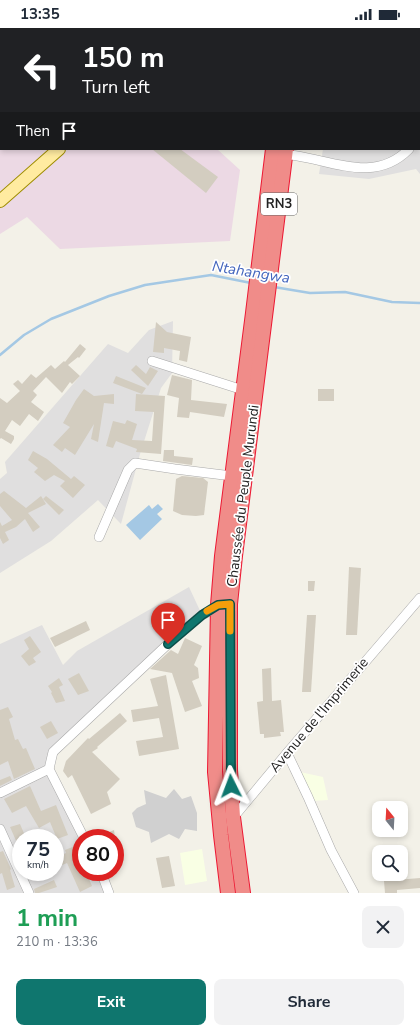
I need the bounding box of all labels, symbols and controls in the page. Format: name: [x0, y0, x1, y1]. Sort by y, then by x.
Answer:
text: 13:35: [20, 4, 60, 24]
text: 150 m: [82, 39, 165, 77]
icon: left: [16, 44, 68, 96]
text: Turn left: [82, 75, 150, 99]
icon: arrive: [58, 120, 80, 142]
text: Then: [16, 121, 50, 141]
road number: RN3: [261, 193, 297, 215]
water label: Ntahangwa: [211, 256, 291, 288]
street label: Chaussée du Peuple Murundi: [222, 404, 264, 588]
pin: [151, 603, 185, 644]
icon: arrive: [157, 609, 179, 631]
street label: Avenue de l'Imprimerie: [265, 654, 373, 776]
position arrow: [210, 765, 252, 807]
north arrow: [372, 801, 408, 837]
map controls: [372, 801, 408, 881]
speed limit sign: 80: [72, 829, 124, 881]
text: 75: [26, 836, 50, 863]
button: search: [372, 845, 408, 881]
text: km/h: [27, 858, 49, 872]
text: 1 min: [16, 902, 78, 934]
button: close: [362, 906, 404, 948]
text: 210 m · 13:36: [16, 933, 98, 951]
button: Exit: [16, 979, 206, 1025]
button: Share: [214, 979, 404, 1025]

